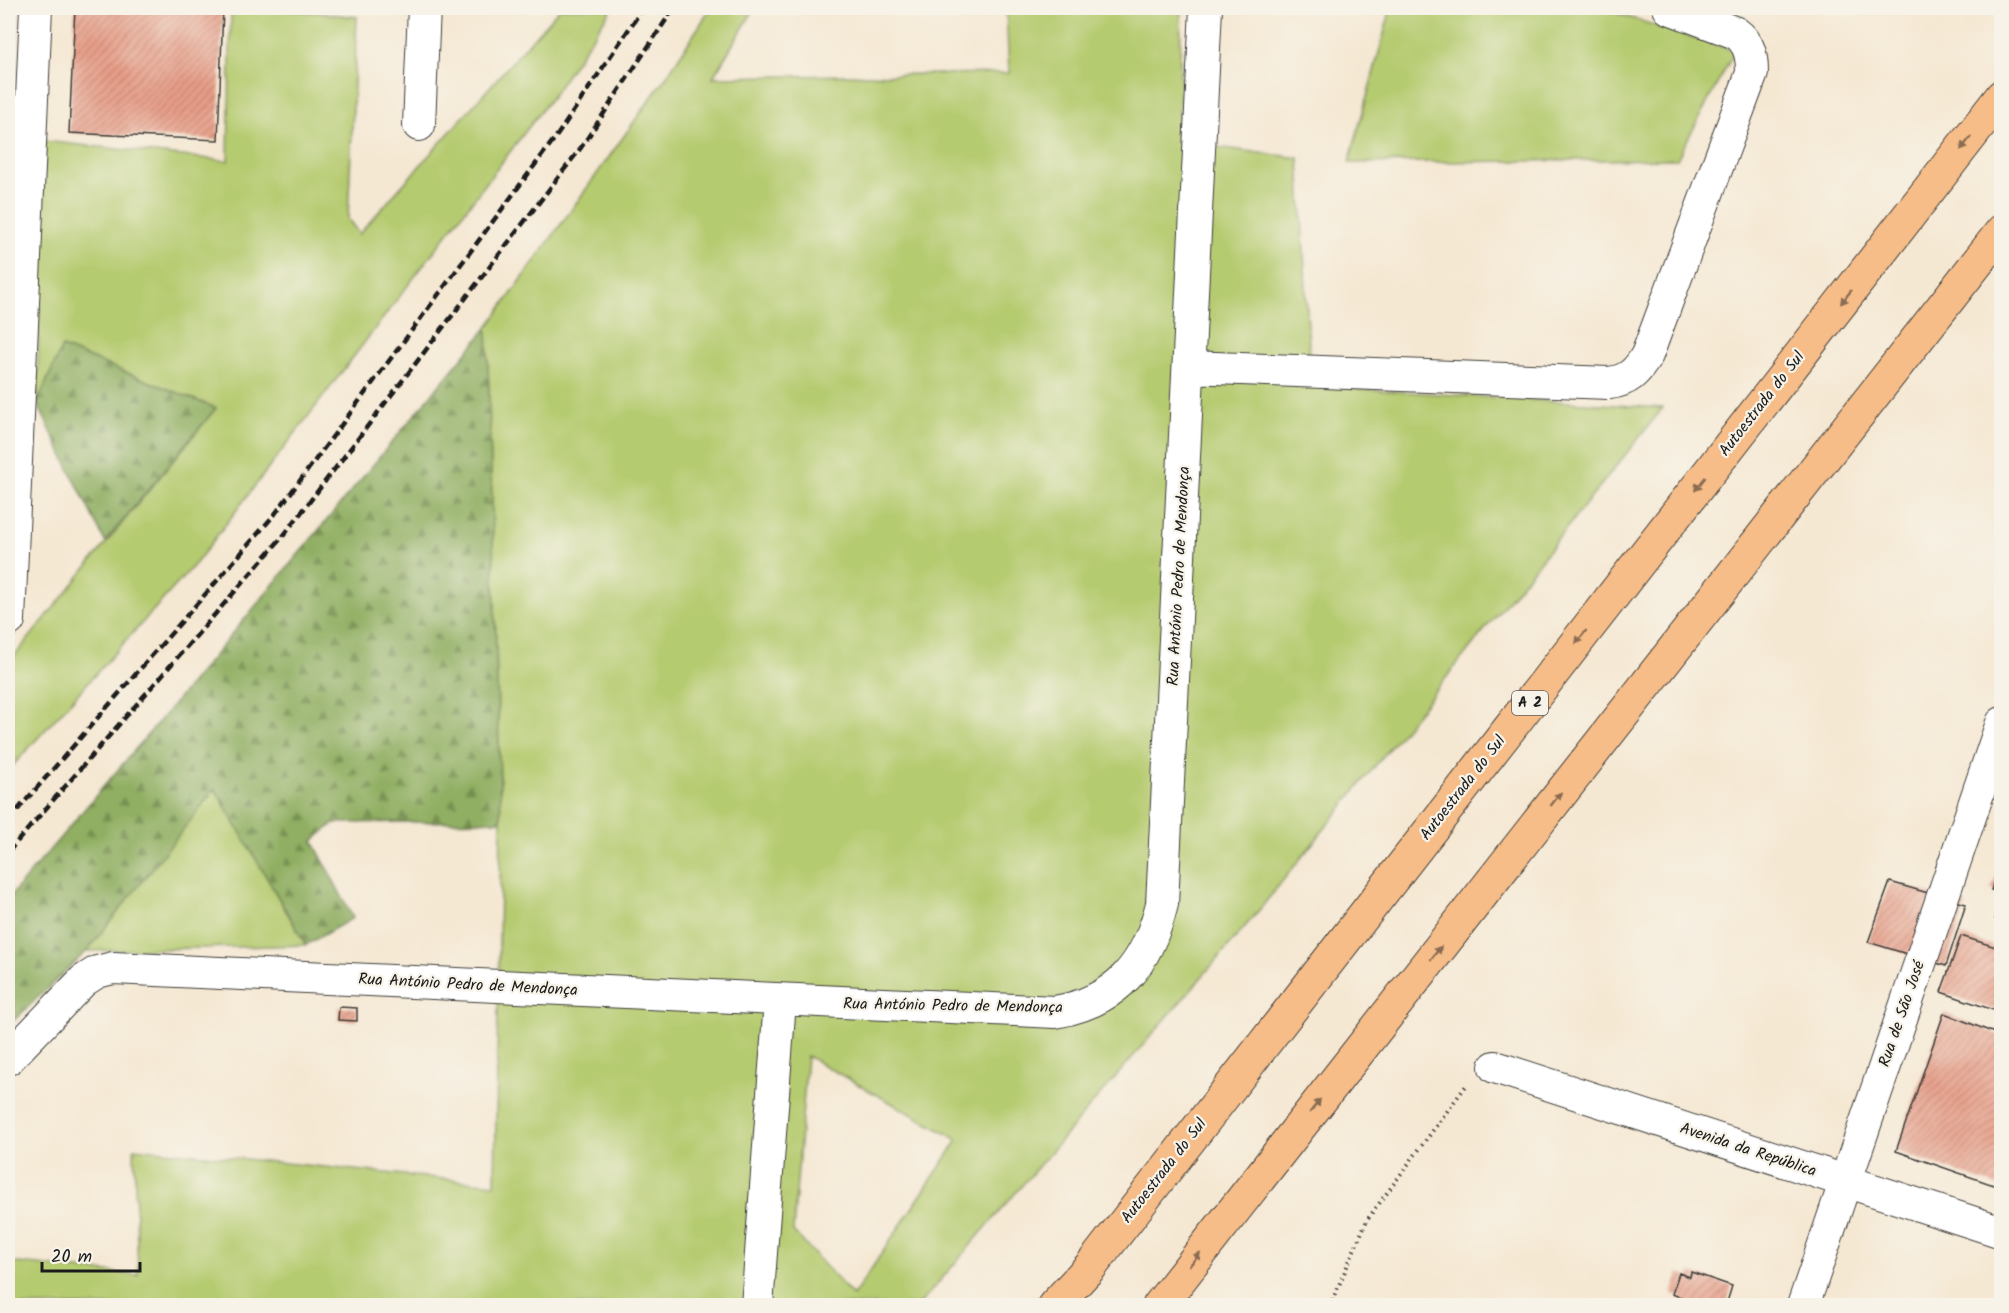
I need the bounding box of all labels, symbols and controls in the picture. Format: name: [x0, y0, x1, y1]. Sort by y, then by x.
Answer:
one-way arrow: [1960, 135, 1972, 151]
one-way arrow: [1841, 289, 1853, 304]
street label: Autoestrada do Sul: [1713, 346, 1811, 462]
street label: Rua António Pedro de Mendonça: [1161, 466, 1197, 686]
one-way arrow: [1695, 476, 1707, 491]
one-way arrow: [1575, 630, 1587, 645]
road number: A 2: [1512, 691, 1548, 715]
street label: Autoestrada do Sul: [1414, 730, 1512, 846]
one-way arrow: [1549, 791, 1562, 807]
one-way arrow: [1429, 945, 1441, 960]
street label: Rua de São José: [1872, 957, 1932, 1070]
street label: Rua António Pedro de Mendonça: [358, 967, 578, 1003]
street label: Rua António Pedro de Mendonça: [843, 992, 1063, 1020]
one-way arrow: [1309, 1098, 1322, 1114]
street label: Autoestrada do Sul: [1115, 1113, 1213, 1229]
street label: Avenida da República: [1676, 1116, 1820, 1184]
scale bar: [42, 1235, 140, 1273]
text: 20 m: [51, 1243, 92, 1272]
one-way arrow: [1189, 1252, 1201, 1268]

